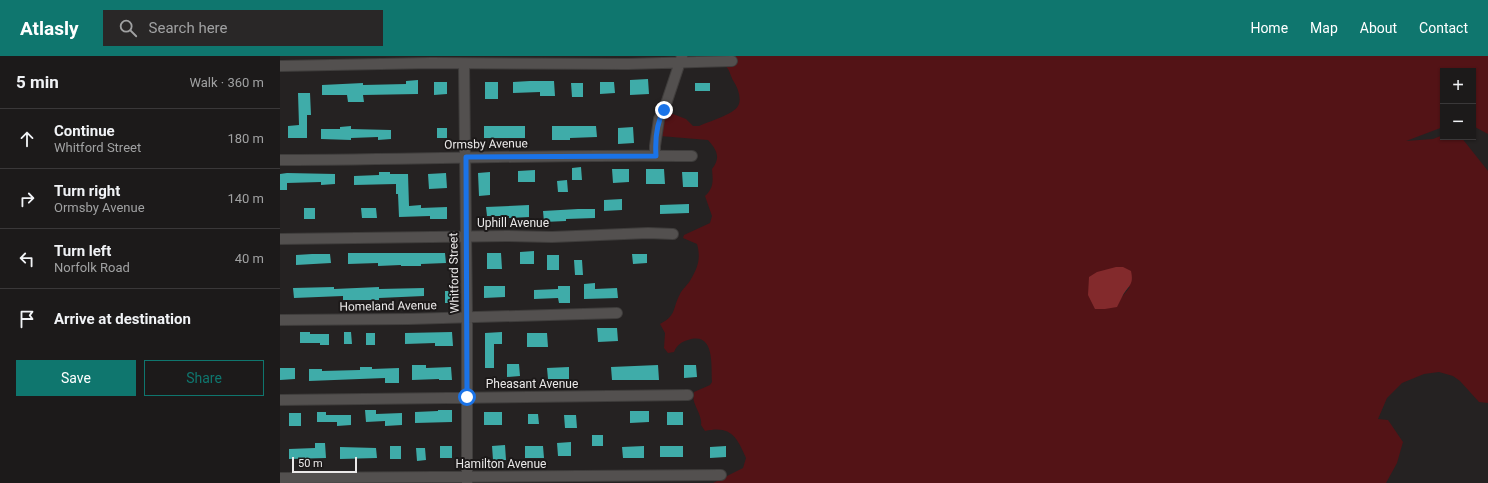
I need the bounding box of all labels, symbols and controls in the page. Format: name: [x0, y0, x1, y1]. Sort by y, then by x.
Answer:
search box: [103, 10, 383, 46]
text: Atlasly: [20, 17, 79, 40]
icon: search: [117, 17, 139, 39]
text: Search here: [149, 19, 228, 37]
text: Home: [1250, 20, 1288, 36]
text: Map: [1310, 20, 1338, 36]
text: About: [1360, 20, 1397, 36]
text: Contact: [1419, 20, 1468, 36]
map controls: [1440, 68, 1476, 140]
button: +: [1440, 68, 1476, 104]
text: 5 min: [16, 72, 59, 92]
text: Walk · 360 m: [189, 75, 264, 90]
route end: [655, 101, 673, 119]
button: −: [1440, 104, 1476, 140]
text: Continue: [54, 122, 115, 140]
icon: ahead: [16, 128, 38, 150]
text: 180 m: [227, 131, 264, 146]
street label: Ormsby Avenue: [444, 136, 528, 152]
text: Whitford Street: [54, 140, 141, 155]
text: Turn right: [54, 182, 120, 200]
icon: right: [16, 188, 38, 210]
text: 140 m: [227, 191, 264, 206]
text: Ormsby Avenue: [54, 200, 145, 215]
street label: Uphill Avenue: [477, 216, 549, 230]
street label: Whitford Street: [446, 233, 462, 313]
text: Turn left: [54, 242, 111, 260]
icon: left: [16, 248, 38, 270]
text: 40 m: [235, 251, 264, 266]
text: Norfolk Road: [54, 260, 130, 275]
street label: Homeland Avenue: [339, 298, 437, 314]
icon: arrive: [16, 308, 38, 330]
text: Arrive at destination: [54, 310, 191, 328]
button: Save: [16, 360, 136, 396]
button: Share: [144, 360, 264, 396]
street label: Pheasant Avenue: [486, 377, 578, 391]
route start: [458, 388, 476, 406]
scale bar: [292, 455, 357, 474]
text: 50 m: [298, 457, 323, 470]
street label: Hamilton Avenue: [456, 457, 546, 471]

